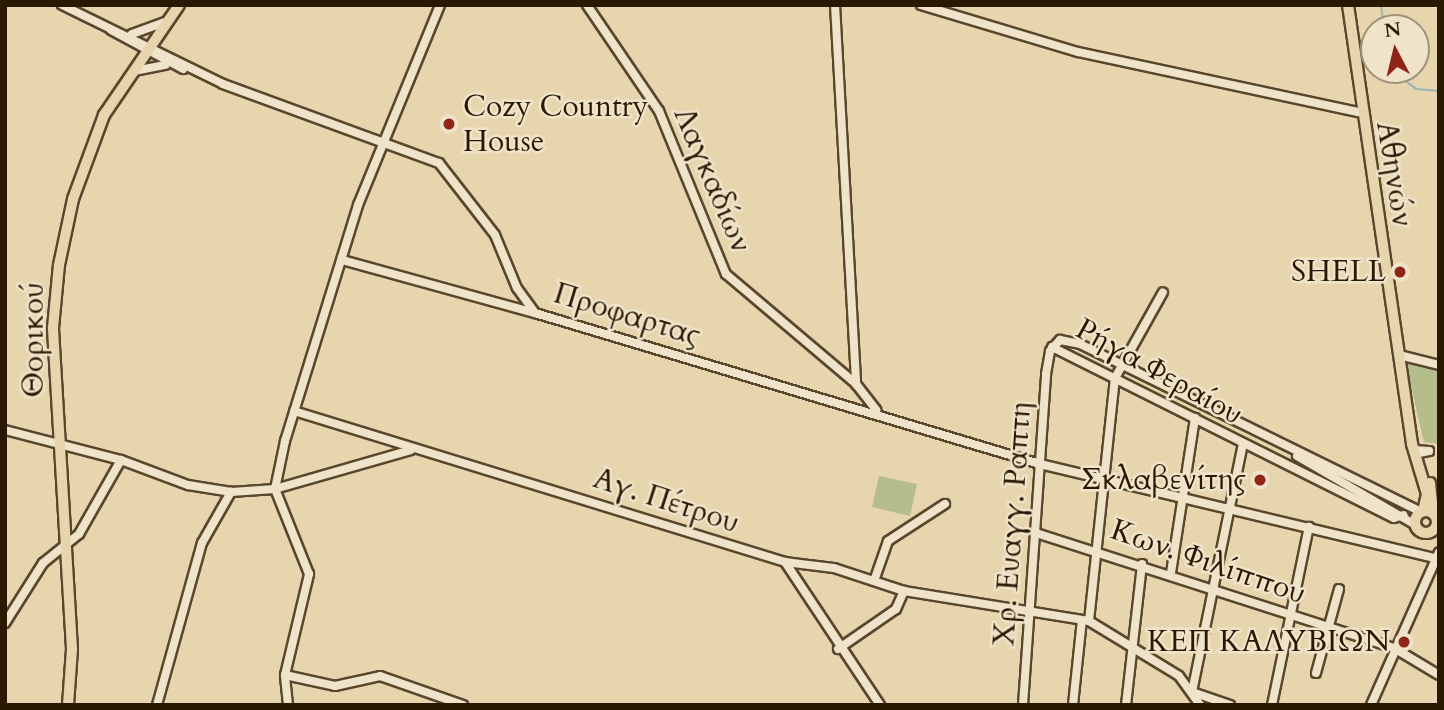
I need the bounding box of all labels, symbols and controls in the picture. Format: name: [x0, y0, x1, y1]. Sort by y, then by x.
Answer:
north arrow: [1360, 14, 1430, 84]
text: N: [1383, 16, 1402, 44]
place label: Cozy Country House: [463, 89, 648, 160]
street label: Λαγκαδίων: [665, 102, 759, 258]
marker: Cozy Country House: [441, 116, 457, 132]
street label: Αθηνών: [1368, 119, 1420, 229]
place label: SHELL: [1291, 254, 1386, 290]
marker: SHELL: [1392, 264, 1408, 280]
street label: Προφαρτας: [549, 276, 705, 354]
street label: Θορικού: [16, 282, 52, 398]
street label: Ρήγα Φεραίου: [1069, 311, 1249, 433]
street label: Χρ. Ευαγγ. Ραπτη: [987, 401, 1039, 647]
street label: Αγ. Πέτρου: [589, 461, 743, 541]
place label: Σκλαβενίτης: [1081, 462, 1246, 498]
marker: Σκλαβενίτης: [1252, 472, 1268, 488]
street label: Κων. Φιλίππου: [1106, 512, 1310, 612]
place label: ΚΕΠ ΚΑΛΥΒΙΩΝ: [1147, 624, 1390, 660]
marker: ΚΕΠ ΚΑΛΥΒΙΩΝ: [1396, 634, 1412, 650]

